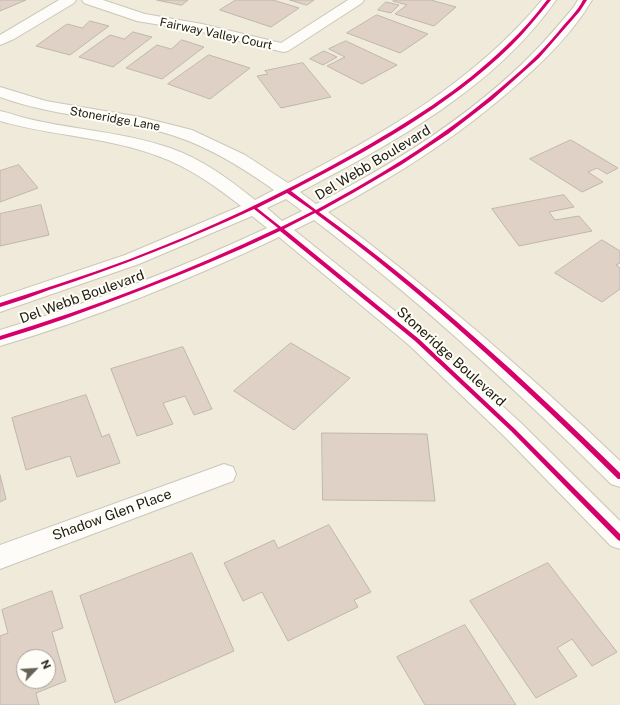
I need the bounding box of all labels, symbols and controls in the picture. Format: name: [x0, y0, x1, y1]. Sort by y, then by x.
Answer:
street label: Fairway Valley Court: [158, 15, 274, 53]
street label: Stoneridge Lane: [69, 104, 161, 134]
street label: Del Webb Boulevard: [312, 122, 434, 204]
street label: Del Webb Boulevard: [17, 267, 147, 327]
street label: Stoneridge Boulevard: [393, 304, 509, 410]
street label: Shadow Glen Place: [50, 486, 174, 544]
north arrow: [16, 649, 56, 689]
text: N: [39, 658, 53, 671]

